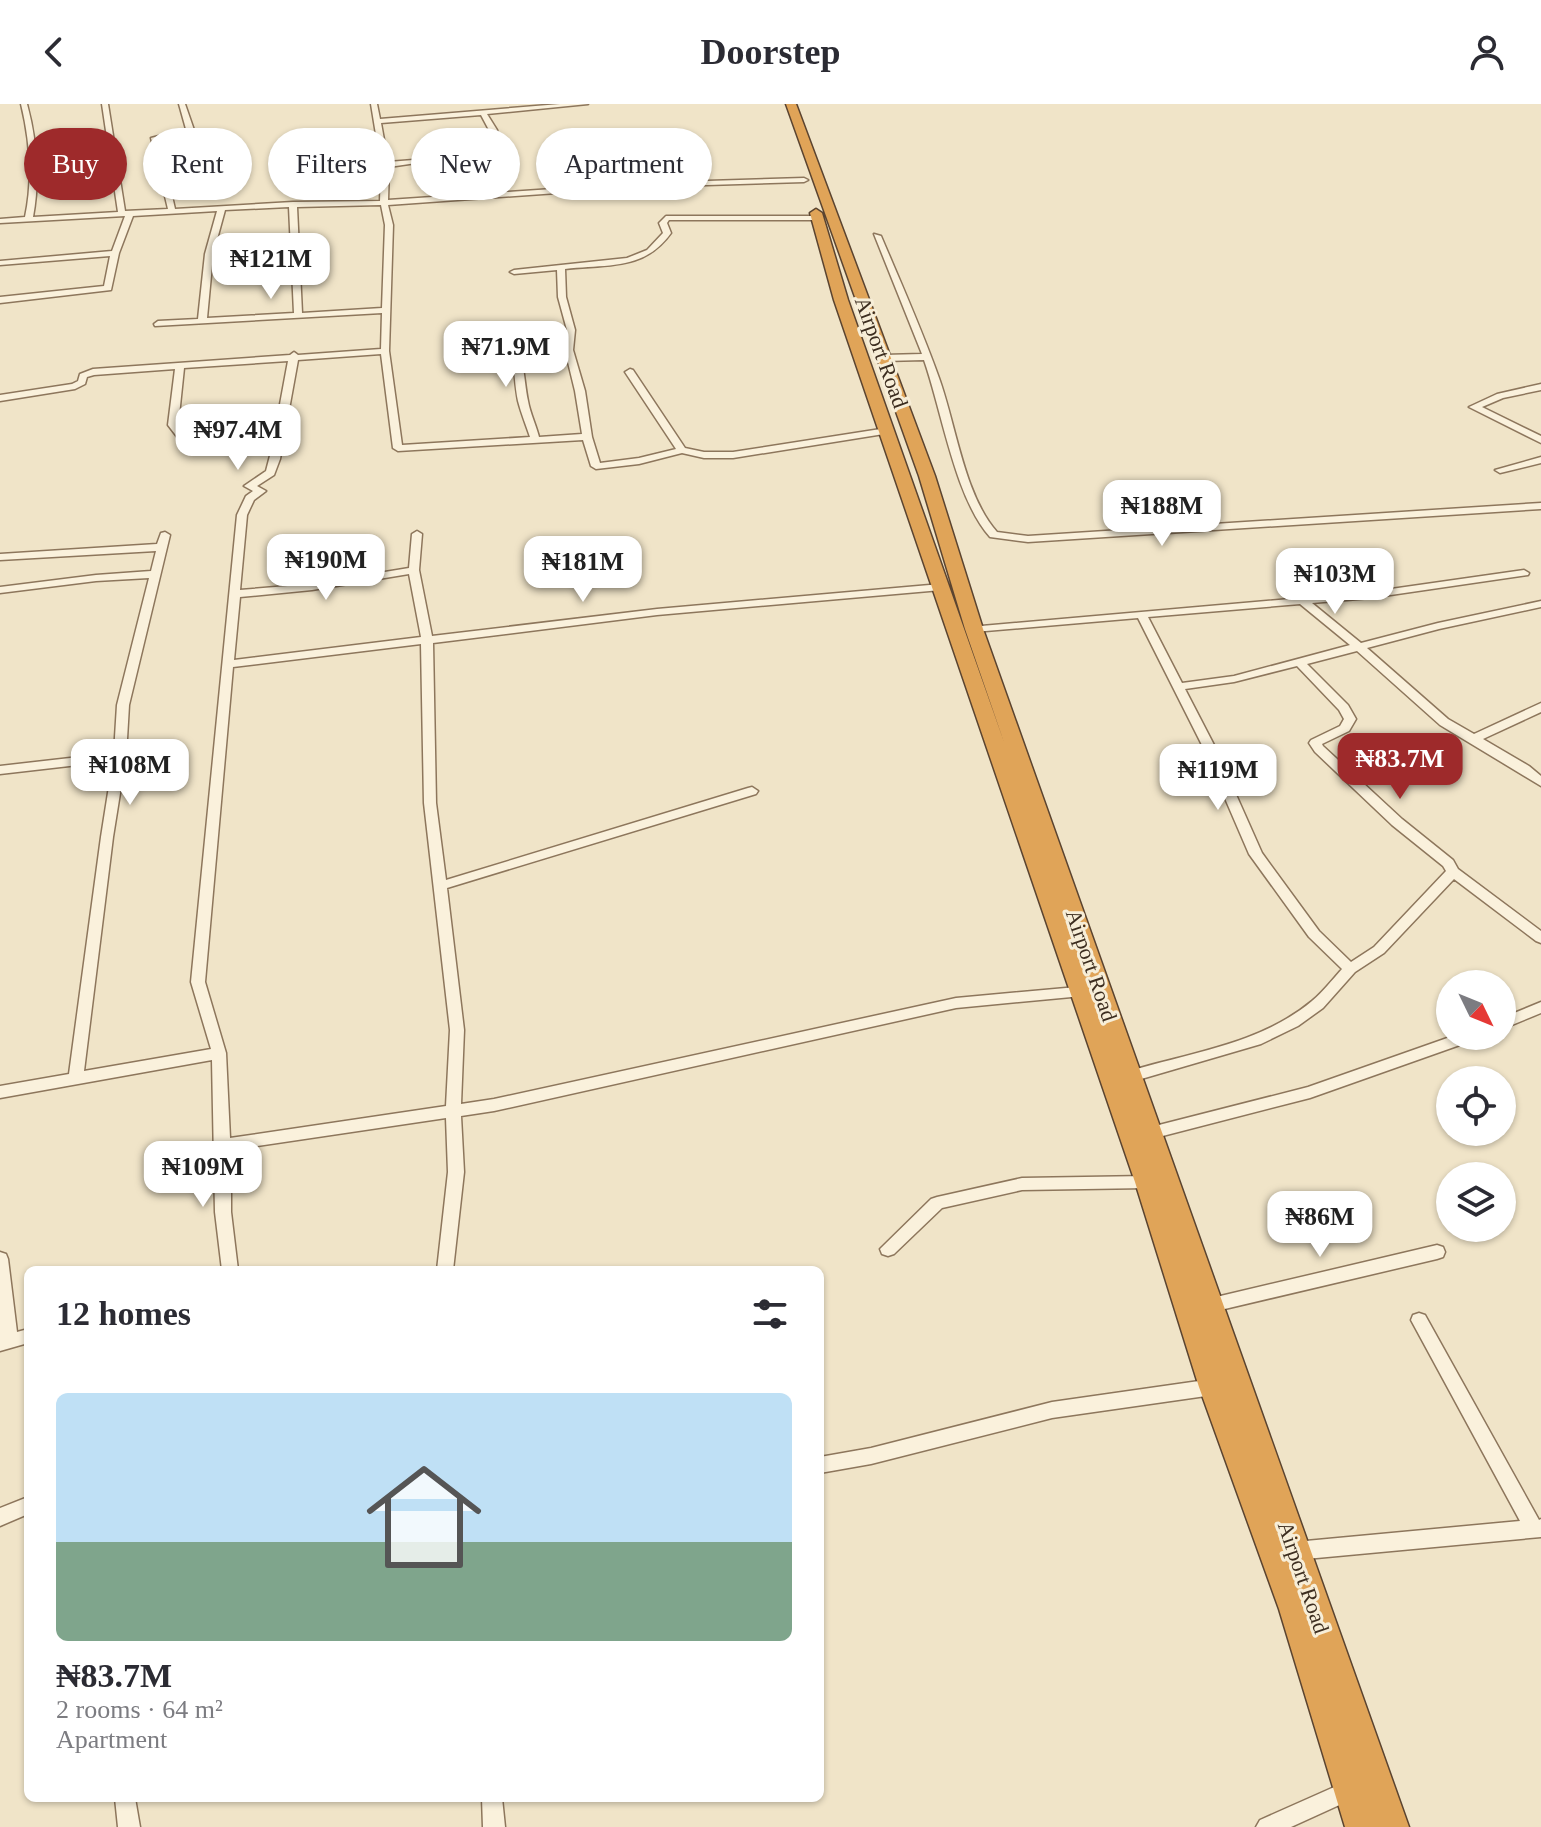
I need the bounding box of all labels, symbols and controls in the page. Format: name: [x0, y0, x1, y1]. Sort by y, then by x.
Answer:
icon: back: [32, 30, 76, 74]
icon: person: [1465, 30, 1509, 74]
text: Doorstep: [701, 32, 840, 72]
chip: Buy: [24, 128, 127, 200]
chip: Rent: [143, 128, 252, 200]
chip: Filters: [268, 128, 395, 200]
chip: New: [411, 128, 520, 200]
chip: Apartment: [536, 128, 712, 200]
pin: ₦121M: [215, 233, 327, 301]
text: ₦121M: [230, 244, 312, 273]
street label: Airport Road: [850, 293, 913, 411]
pin: ₦71.9M: [441, 321, 571, 389]
text: ₦71.9M: [462, 332, 550, 361]
pin: ₦97.4M: [173, 404, 303, 472]
text: ₦97.4M: [194, 415, 282, 444]
pin: ₦188M: [1106, 480, 1218, 548]
text: ₦188M: [1121, 491, 1203, 520]
pin: ₦190M: [270, 534, 382, 602]
pin: ₦181M: [527, 536, 639, 604]
text: ₦190M: [285, 545, 367, 574]
text: ₦181M: [542, 547, 624, 576]
pin: ₦103M: [1279, 548, 1391, 616]
text: ₦103M: [1294, 559, 1376, 588]
pin: ₦83.7M: [1335, 733, 1465, 801]
pin: ₦108M: [74, 739, 186, 807]
pin: ₦119M: [1162, 744, 1274, 812]
text: ₦83.7M: [1356, 744, 1444, 773]
text: ₦108M: [89, 750, 171, 779]
text: ₦119M: [1178, 755, 1258, 784]
street label: Airport Road: [1061, 906, 1122, 1024]
north arrow: [1436, 970, 1516, 1050]
map controls: [1436, 970, 1516, 1242]
button: locate: [1436, 1066, 1516, 1146]
pin: ₦109M: [147, 1141, 259, 1209]
text: ₦109M: [162, 1152, 244, 1181]
button: layers: [1436, 1162, 1516, 1242]
pin: ₦86M: [1273, 1191, 1367, 1259]
text: ₦86M: [1285, 1202, 1355, 1231]
icon: filters: [748, 1292, 792, 1336]
text: 12 homes: [56, 1295, 191, 1332]
icon: home: [352, 1445, 496, 1589]
street label: Airport Road: [1273, 1518, 1334, 1636]
text: ₦83.7M: [56, 1657, 172, 1694]
text: 2 rooms · 64 m²: [56, 1695, 223, 1724]
text: Apartment: [56, 1725, 167, 1754]

